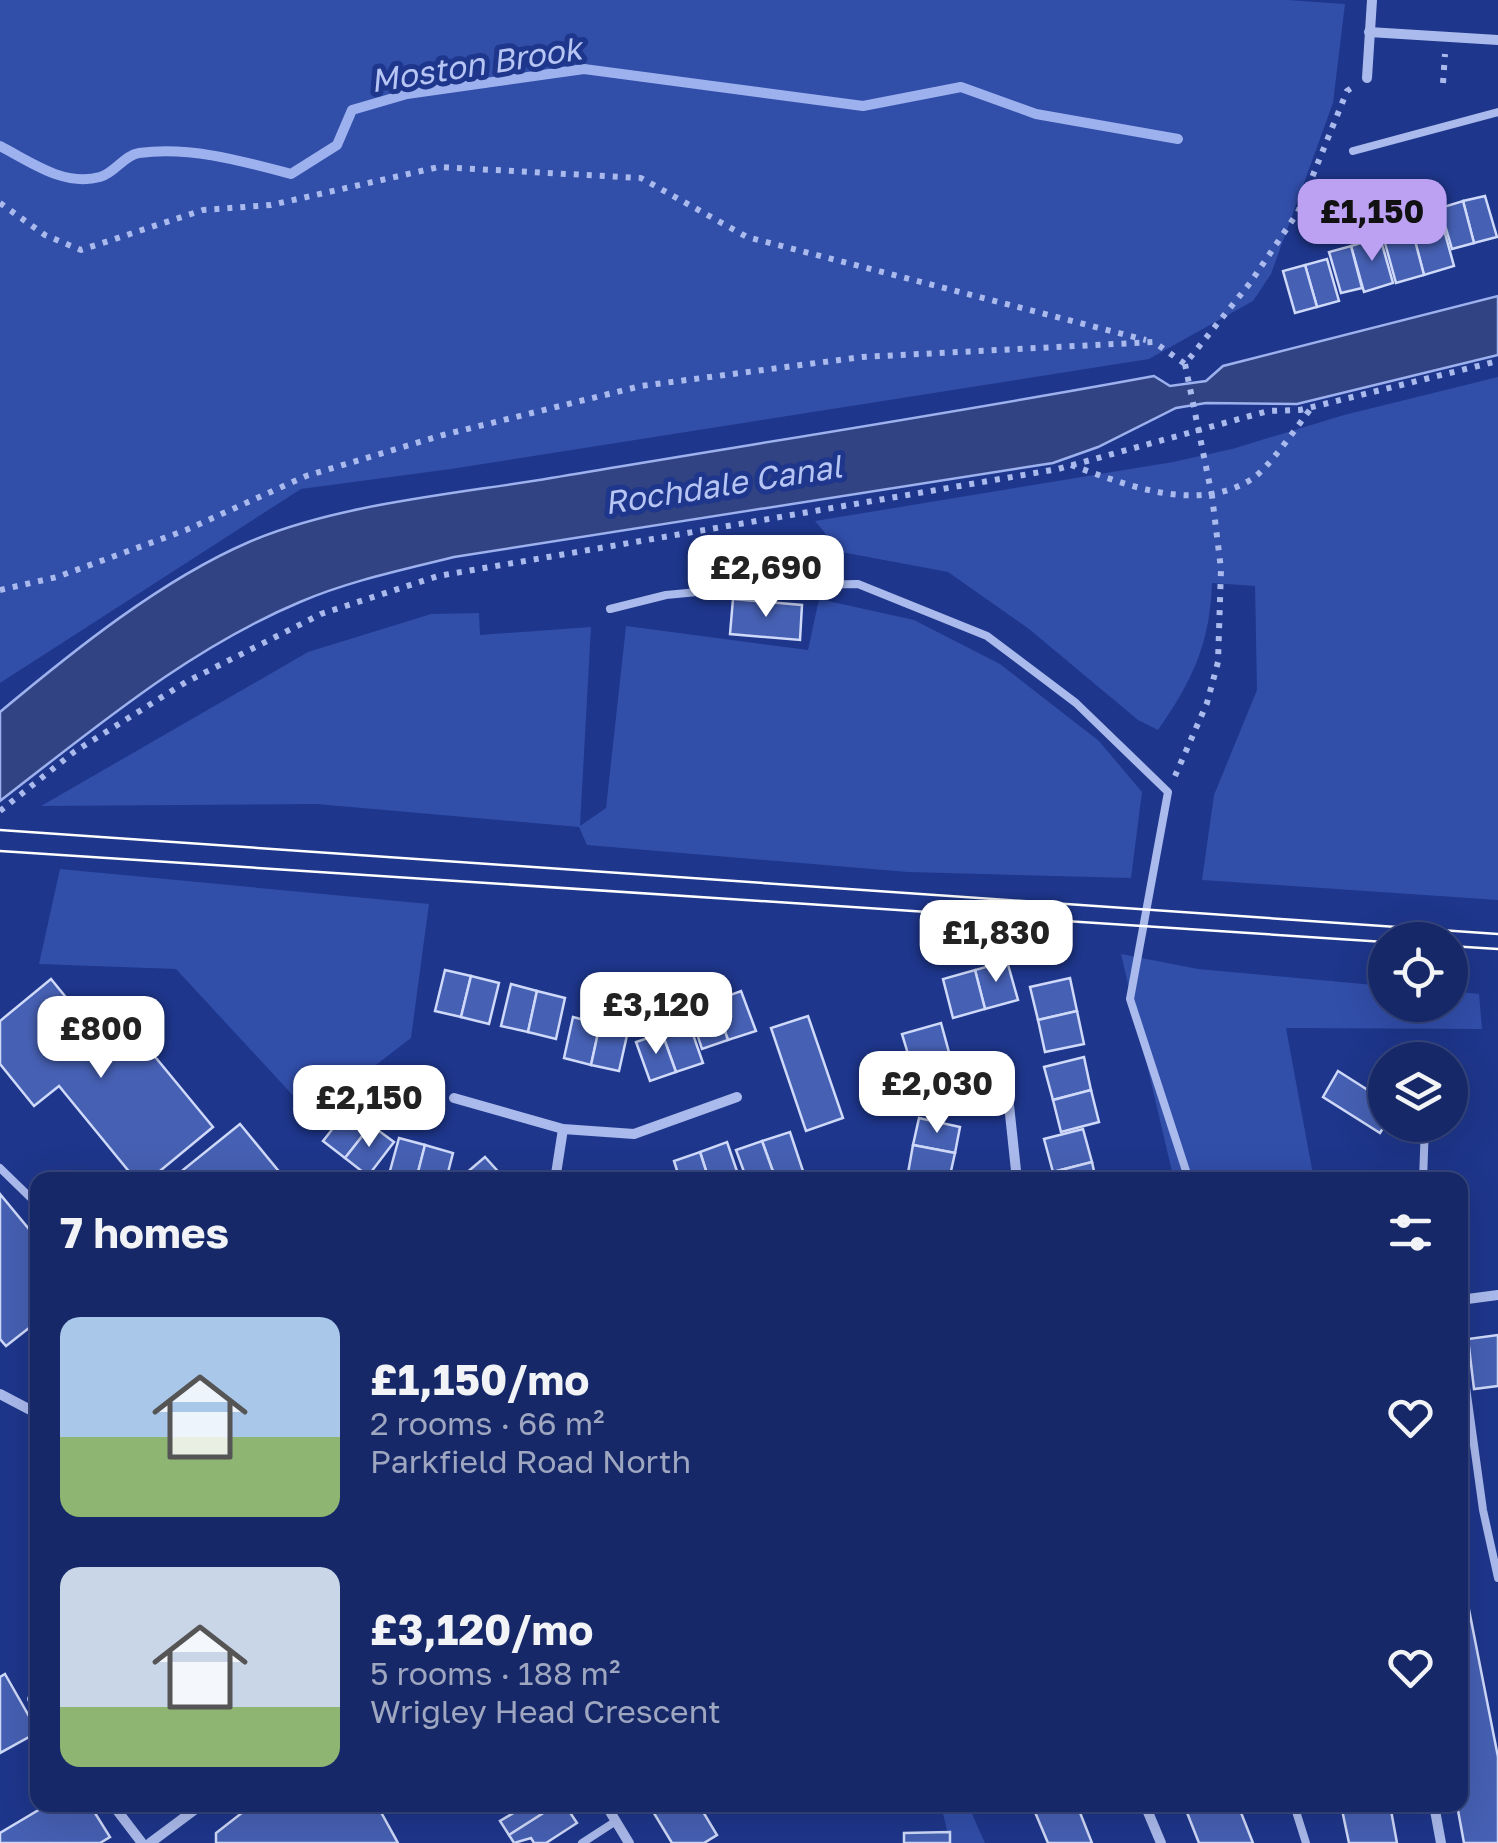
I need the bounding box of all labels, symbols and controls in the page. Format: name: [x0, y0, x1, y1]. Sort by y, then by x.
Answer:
water label: Moston Brook: [367, 28, 587, 99]
pin: £1,150: [1291, 179, 1453, 264]
text: £1,150: [1320, 192, 1424, 230]
water label: Rochdale Canal: [601, 446, 846, 522]
pin: £2,690: [685, 535, 847, 620]
text: £2,690: [710, 548, 822, 586]
pin: £1,830: [915, 900, 1077, 985]
text: £1,830: [942, 913, 1050, 951]
map controls: [1368, 922, 1468, 1142]
button: locate: [1368, 922, 1468, 1022]
pin: £3,120: [575, 972, 737, 1057]
text: £3,120: [602, 985, 710, 1023]
pin: £800: [42, 996, 160, 1081]
text: £800: [59, 1009, 143, 1047]
button: layers: [1368, 1042, 1468, 1142]
pin: £2,030: [856, 1051, 1018, 1136]
text: £2,030: [881, 1064, 993, 1102]
pin: £2,150: [288, 1065, 450, 1150]
text: £2,150: [315, 1078, 423, 1116]
icon: filters: [1383, 1205, 1438, 1260]
text: 7 homes: [60, 1207, 229, 1257]
text: £1,150/mo: [370, 1354, 589, 1404]
icon: home: [140, 1357, 260, 1477]
icon: heart: [1383, 1390, 1438, 1445]
text: 2 rooms · 66 m²: [370, 1404, 605, 1442]
text: Parkfield Road North: [370, 1442, 691, 1480]
text: £3,120/mo: [370, 1604, 593, 1654]
icon: home: [140, 1607, 260, 1727]
icon: heart: [1383, 1640, 1438, 1695]
text: 5 rooms · 188 m²: [370, 1654, 620, 1692]
text: Wrigley Head Crescent: [370, 1692, 721, 1730]

